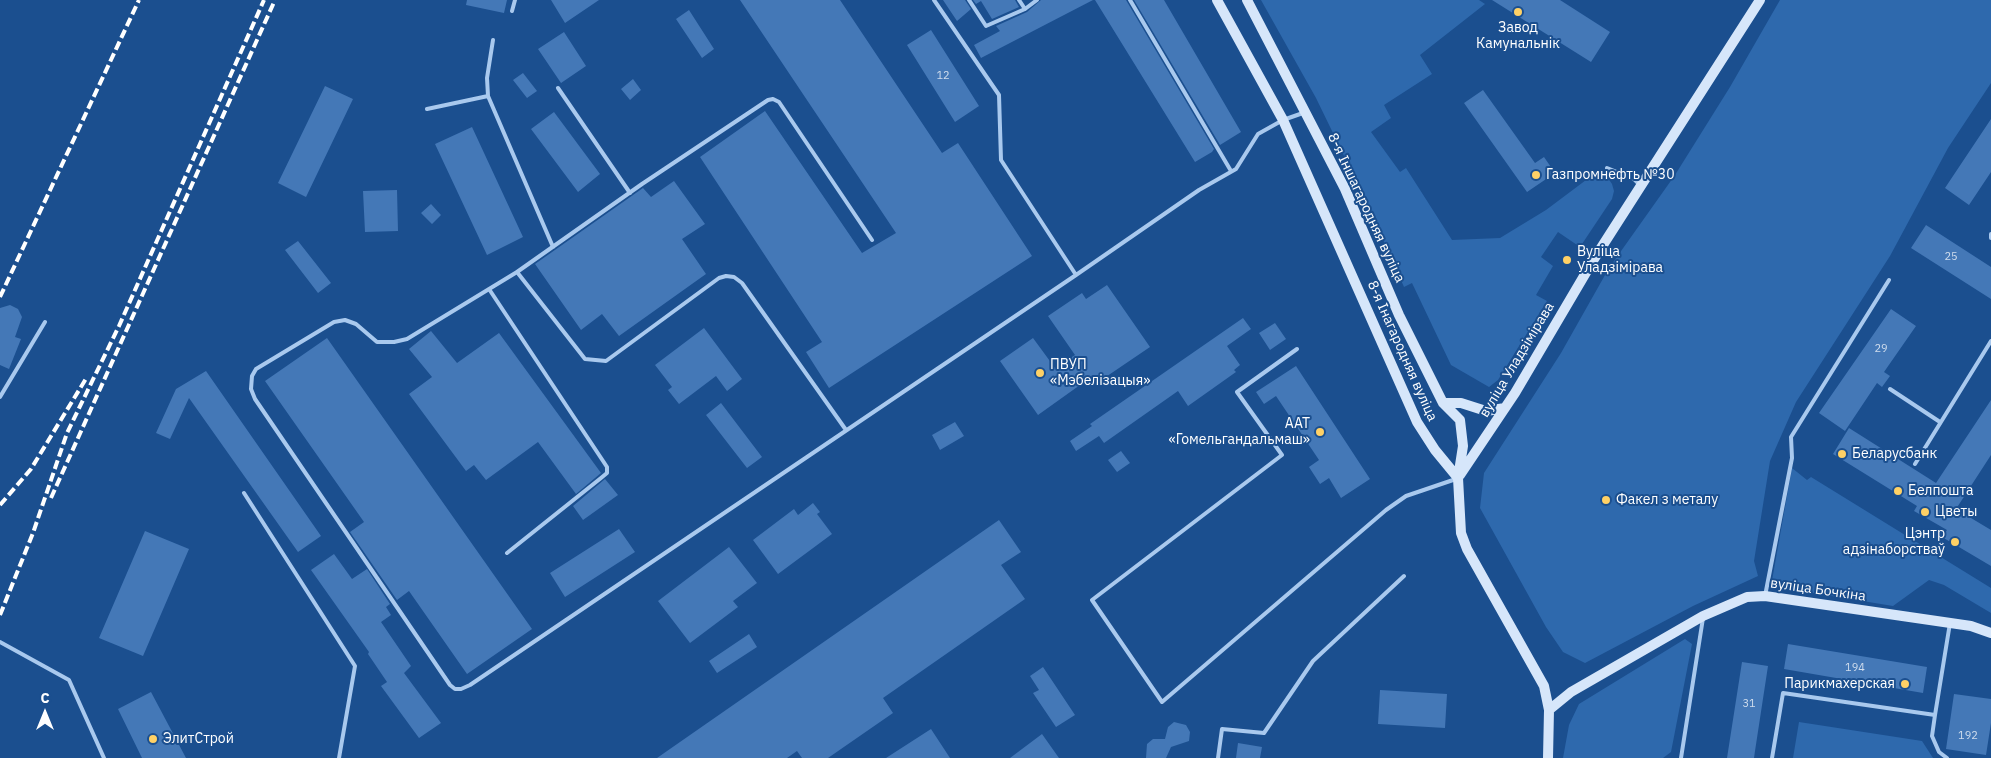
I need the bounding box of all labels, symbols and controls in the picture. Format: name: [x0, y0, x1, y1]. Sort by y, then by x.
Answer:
marker: Завод Камунальнік: [1512, 6, 1524, 18]
place label: Завод Камунальнік: [1476, 20, 1560, 52]
house number: 12: [936, 69, 950, 83]
street label: 8-я Іншагародняя вуліца: [1324, 131, 1408, 285]
place label: Газпромнефть №30: [1546, 167, 1675, 183]
marker: Газпромнефть №30: [1530, 169, 1542, 181]
place label: Вуліца Уладзімірава: [1577, 244, 1663, 276]
house number: 25: [1944, 250, 1958, 264]
marker: Вуліца Уладзімірава: [1561, 254, 1573, 266]
street label: 8-я Інагародняя вуліца: [1363, 278, 1441, 424]
street label: вуліца Уладзімірава: [1476, 299, 1558, 421]
house number: 29: [1874, 342, 1888, 356]
place label: ПВУП «Мэбелізацыя»: [1050, 357, 1150, 390]
marker: ПВУП «Мэбелізацыя»: [1034, 367, 1046, 379]
place label: ААТ «Гомельгандальмаш»: [1168, 416, 1310, 448]
marker: ААТ «Гомельгандальмаш»: [1314, 426, 1326, 438]
place label: Беларусбанк: [1852, 446, 1937, 462]
marker: Беларусбанк: [1836, 448, 1848, 460]
place label: Белпошта: [1908, 483, 1973, 499]
marker: Белпошта: [1892, 485, 1904, 497]
place label: Факел з металу: [1616, 492, 1718, 508]
marker: Факел з металу: [1600, 494, 1612, 506]
place label: Цветы: [1935, 504, 1977, 520]
marker: Цветы: [1919, 506, 1931, 518]
place label: Цэнтр адзінаборстваў: [1843, 526, 1945, 558]
marker: Цэнтр адзінаборстваў: [1949, 536, 1961, 548]
street label: вуліца Бочкіна: [1769, 575, 1867, 605]
house number: 194: [1845, 661, 1865, 675]
place label: Парикмахерская: [1784, 676, 1895, 692]
marker: Парикмахерская: [1899, 678, 1911, 690]
north arrow: [20, 688, 70, 738]
text: С: [40, 689, 50, 707]
house number: 31: [1742, 697, 1756, 711]
house number: 192: [1958, 729, 1978, 743]
place label: ЭлитСтрой: [163, 731, 234, 747]
marker: ЭлитСтрой: [147, 733, 159, 745]

